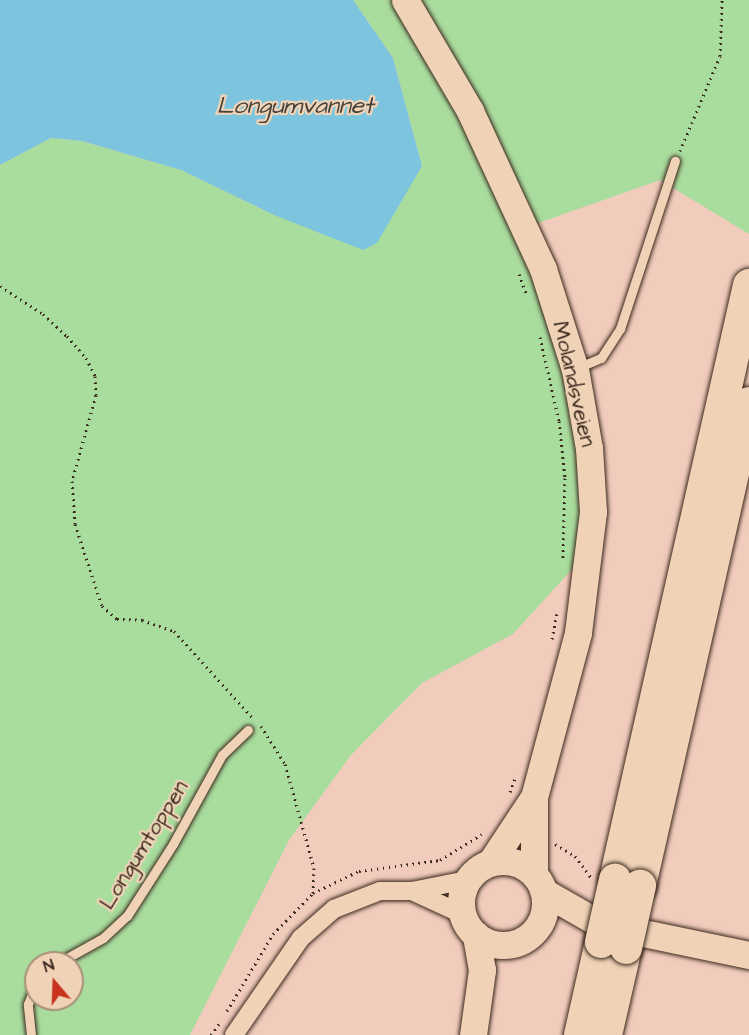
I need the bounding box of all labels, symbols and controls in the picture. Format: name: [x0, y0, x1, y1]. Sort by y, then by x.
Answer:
water label: Longumvannet: [217, 93, 373, 121]
street label: Molandsveien: [547, 319, 601, 449]
street label: Longumtoppen: [94, 776, 194, 914]
north arrow: [24, 951, 84, 1011]
text: N: [40, 954, 57, 978]

